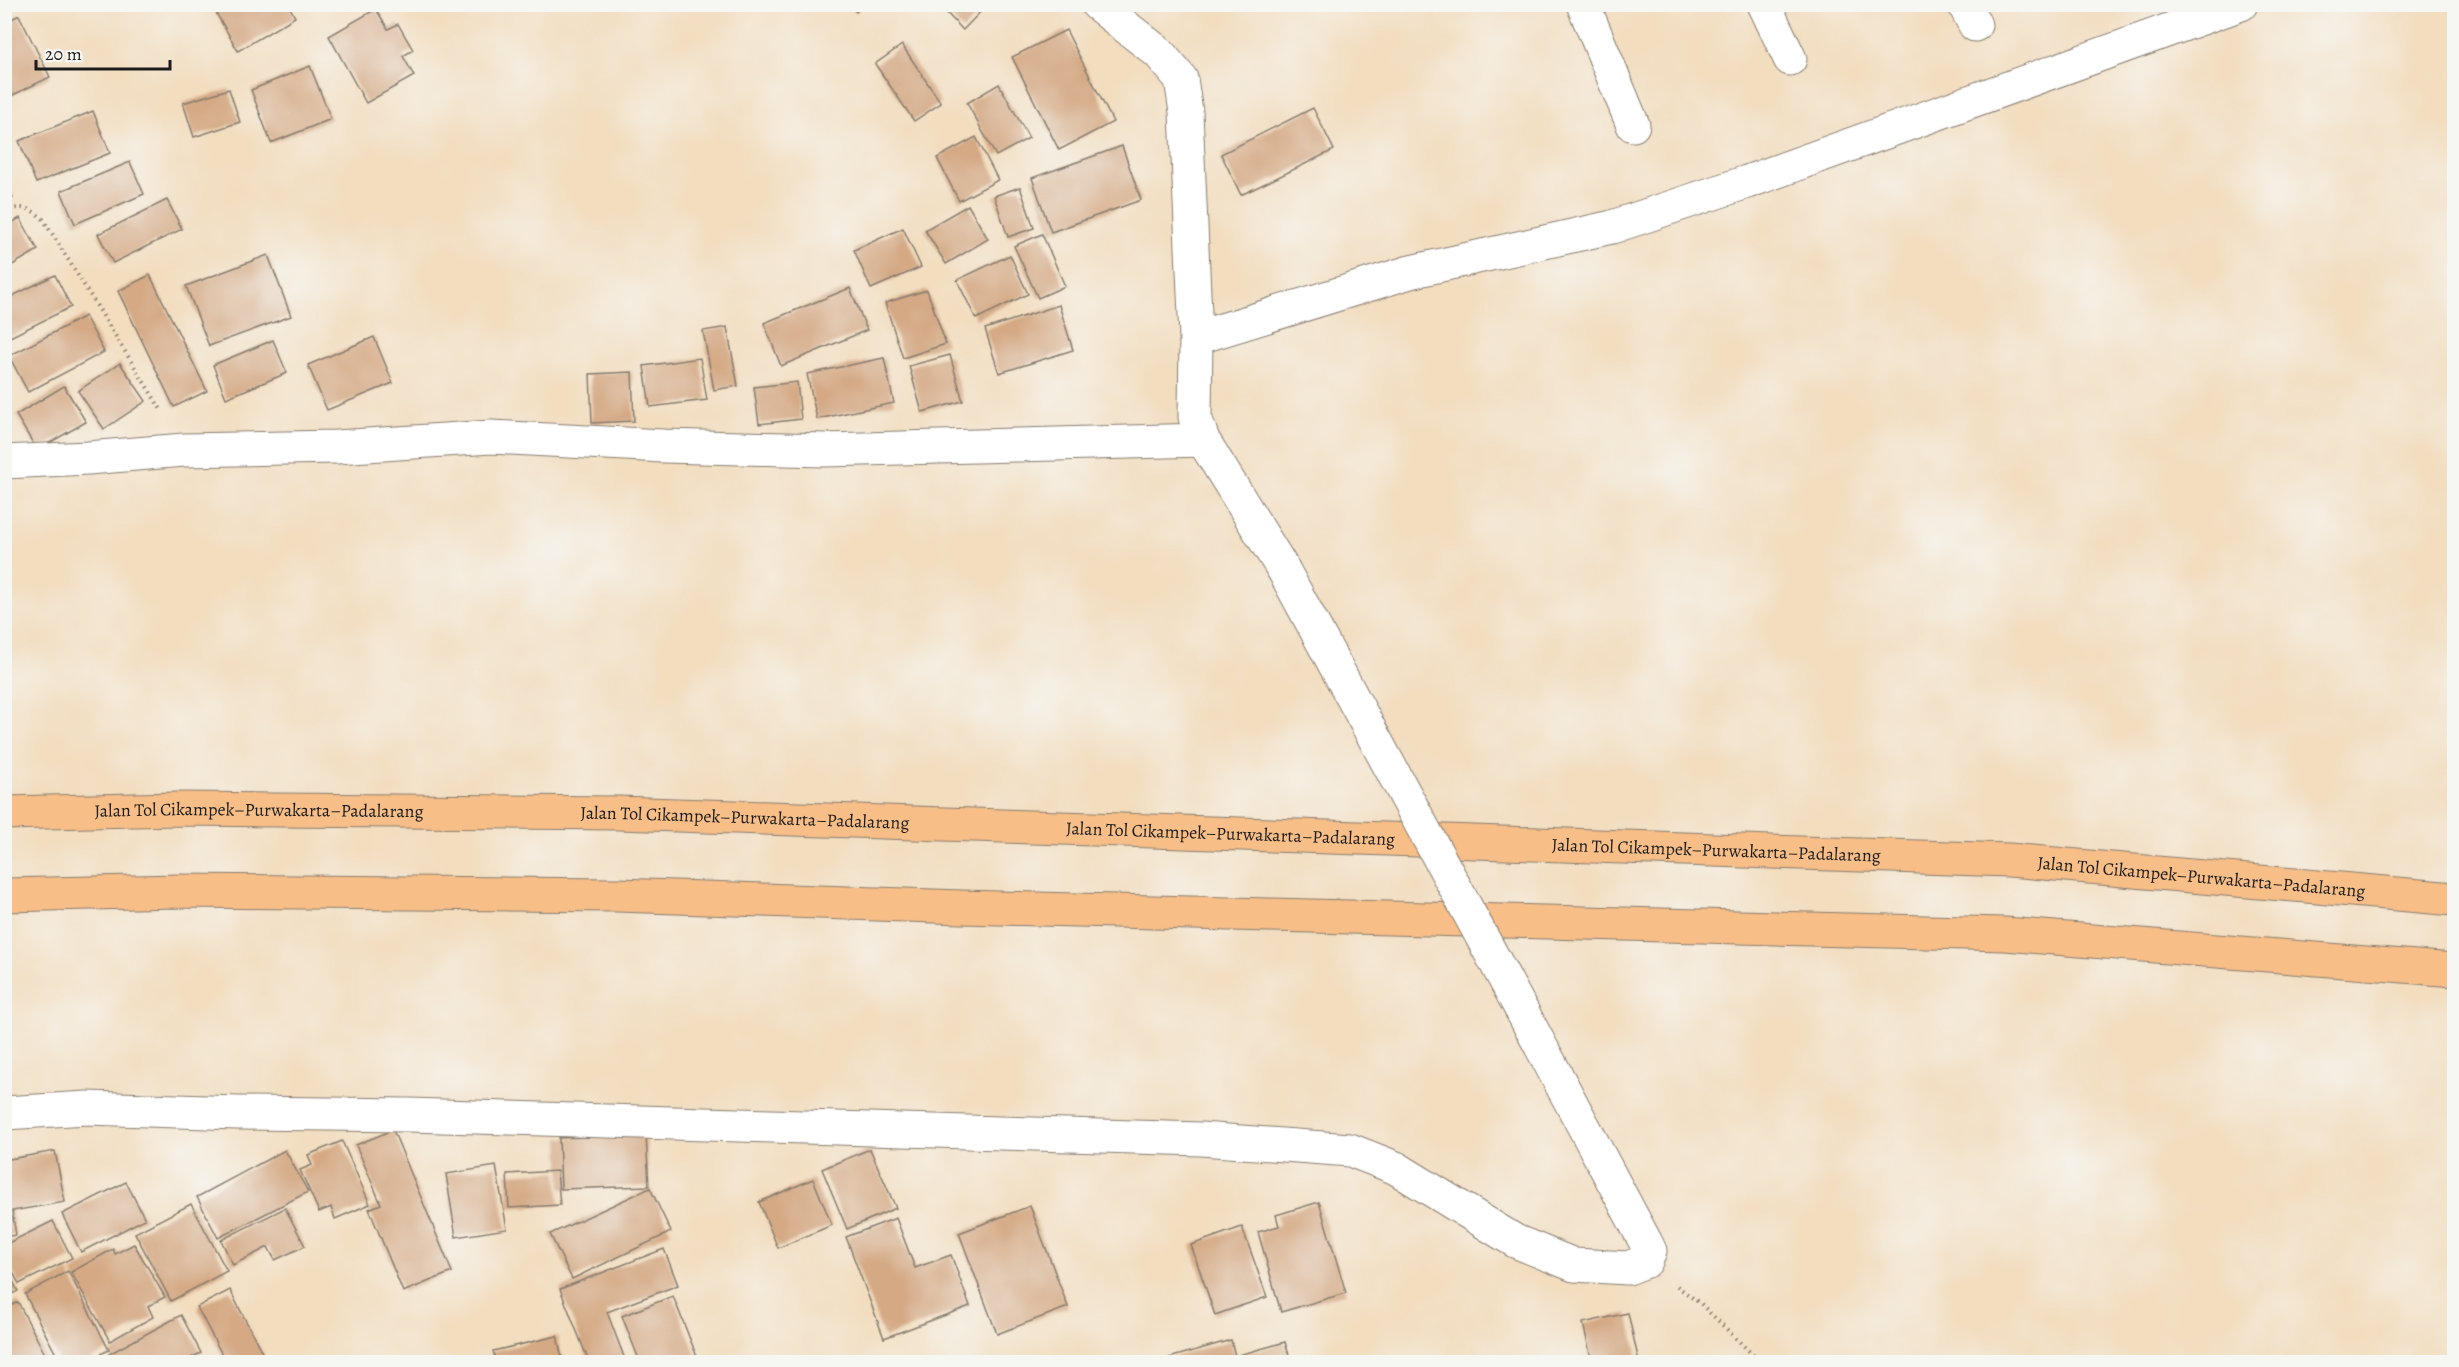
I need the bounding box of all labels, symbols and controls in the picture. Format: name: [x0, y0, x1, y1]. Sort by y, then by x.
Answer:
scale bar: [36, 33, 170, 71]
text: 20 m: [45, 42, 82, 66]
street label: Jalan Tol Cikampek–Purwakarta–Padalarang: [94, 797, 424, 823]
street label: Jalan Tol Cikampek–Purwakarta–Padalarang: [580, 801, 910, 835]
street label: Jalan Tol Cikampek–Purwakarta–Padalarang: [1066, 816, 1395, 851]
street label: Jalan Tol Cikampek–Purwakarta–Padalarang: [1551, 833, 1881, 868]
street label: Jalan Tol Cikampek–Purwakarta–Padalarang: [2036, 851, 2366, 903]

